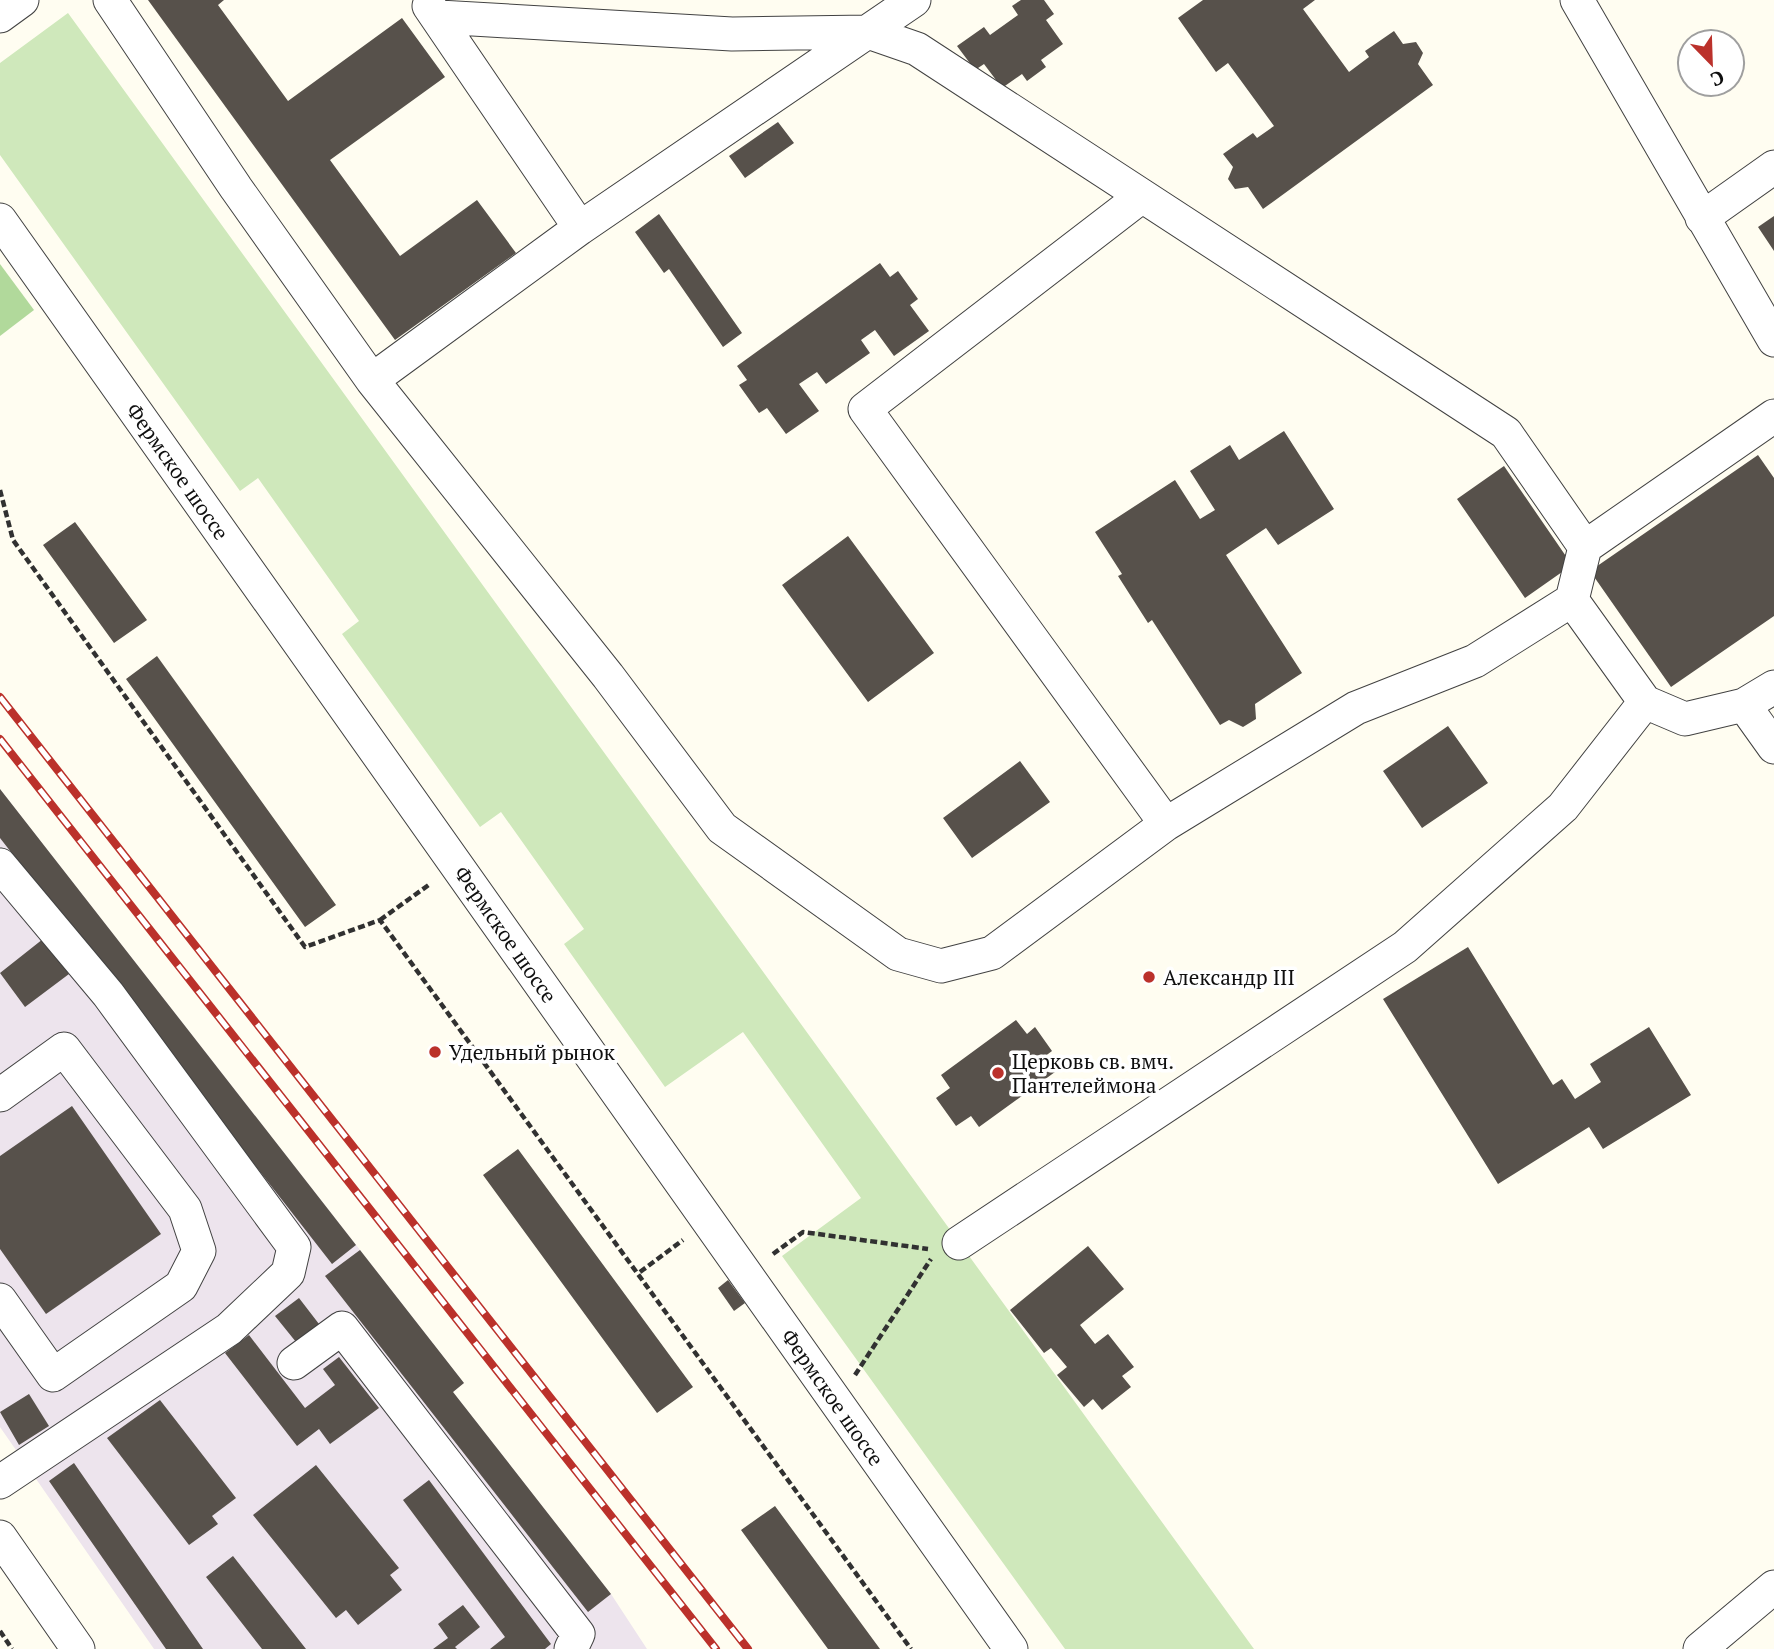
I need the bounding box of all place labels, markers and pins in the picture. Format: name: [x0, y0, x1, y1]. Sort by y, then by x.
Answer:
place label: Александр III: [1163, 963, 1295, 991]
marker: Александр III: [1141, 969, 1157, 985]
place label: Удельный рынок: [449, 1038, 616, 1066]
marker: Удельный рынок: [427, 1044, 443, 1060]
place label: Церковь св. вмч. Пантелеймона: [1012, 1047, 1174, 1099]
marker: Церковь св. вмч. Пантелеймона: [990, 1065, 1006, 1081]

